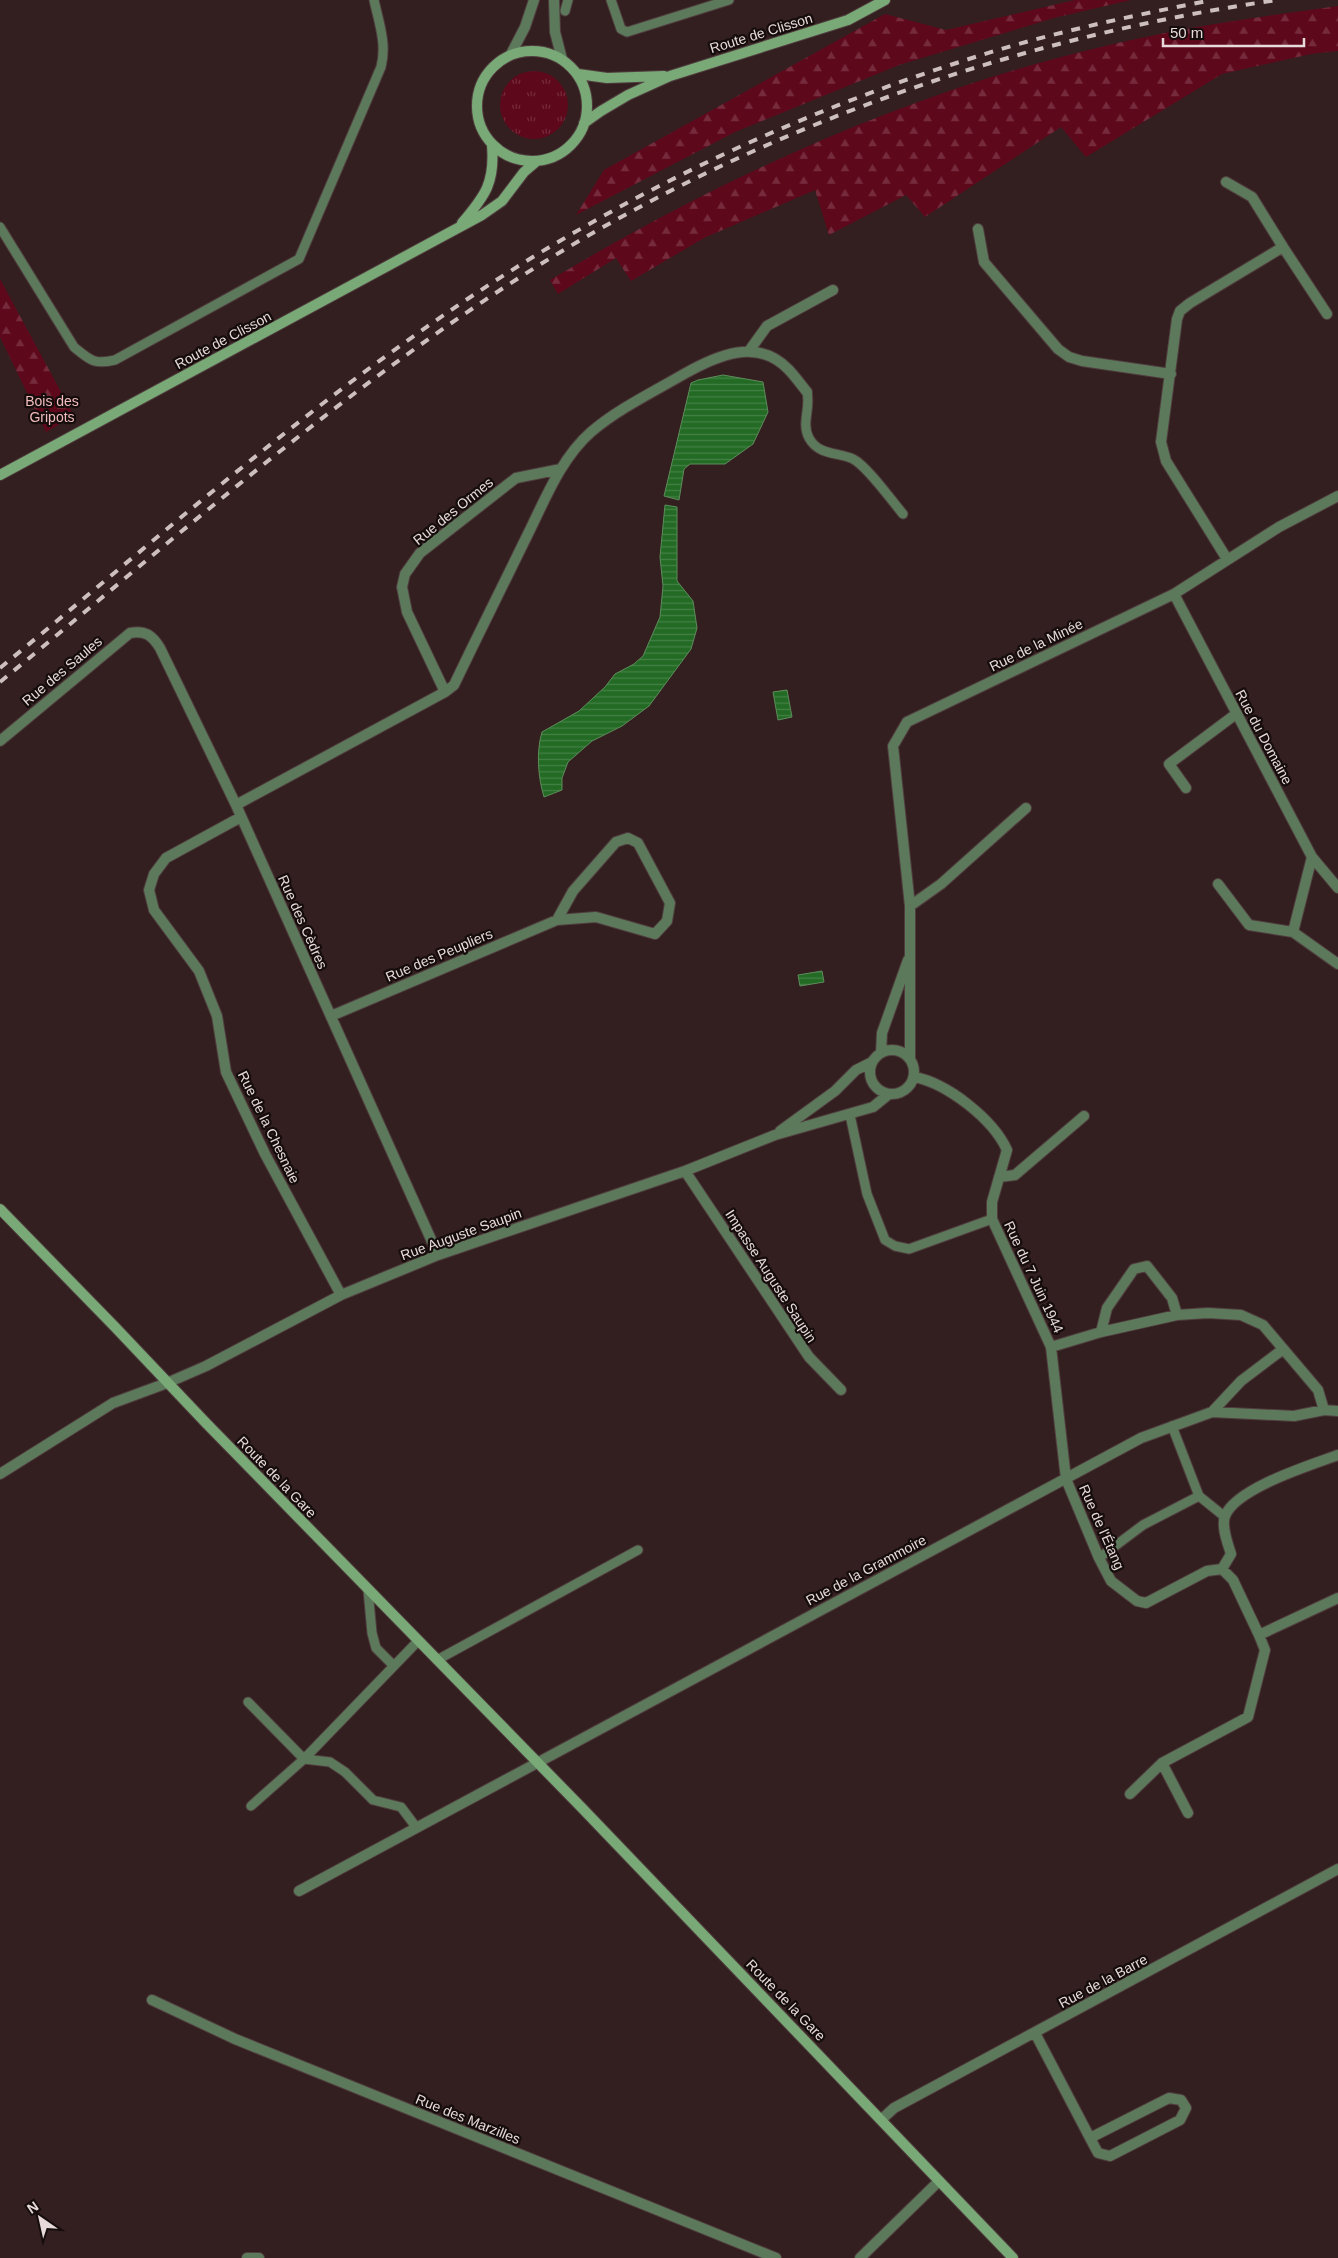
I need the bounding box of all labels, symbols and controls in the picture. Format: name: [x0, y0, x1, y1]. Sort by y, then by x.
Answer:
street label: Route de Clisson: [708, 10, 814, 56]
scale bar: [1163, 15, 1304, 47]
text: 50 m: [1170, 24, 1203, 41]
street label: Route de Clisson: [172, 308, 274, 372]
park label: Bois des Gripots: [25, 393, 79, 425]
street label: Rue des Ormes: [410, 474, 496, 548]
street label: Rue de la Minée: [987, 615, 1086, 675]
street label: Rue des Saules: [19, 633, 105, 709]
street label: Rue du Domaine: [1232, 687, 1296, 787]
street label: Rue des Cèdres: [275, 873, 331, 971]
street label: Rue des Peupliers: [383, 925, 495, 985]
street label: Rue de la Chesnaie: [235, 1068, 303, 1186]
street label: Rue Auguste Saupin: [398, 1205, 524, 1263]
street label: Impasse Auguste Saupin: [722, 1207, 820, 1345]
street label: Rue du 7 Juin 1944: [1001, 1219, 1067, 1336]
street label: Route de la Gare: [234, 1433, 320, 1521]
street label: Rue de l'Étang: [1076, 1482, 1128, 1572]
street label: Rue de la Grammoire: [803, 1531, 929, 1608]
street label: Rue de la Barre: [1056, 1951, 1150, 2011]
street label: Route de la Gare: [743, 1956, 829, 2044]
street label: Rue des Marzilles: [413, 2091, 523, 2147]
north arrow: [15, 2193, 65, 2243]
text: N: [24, 2198, 41, 2217]

